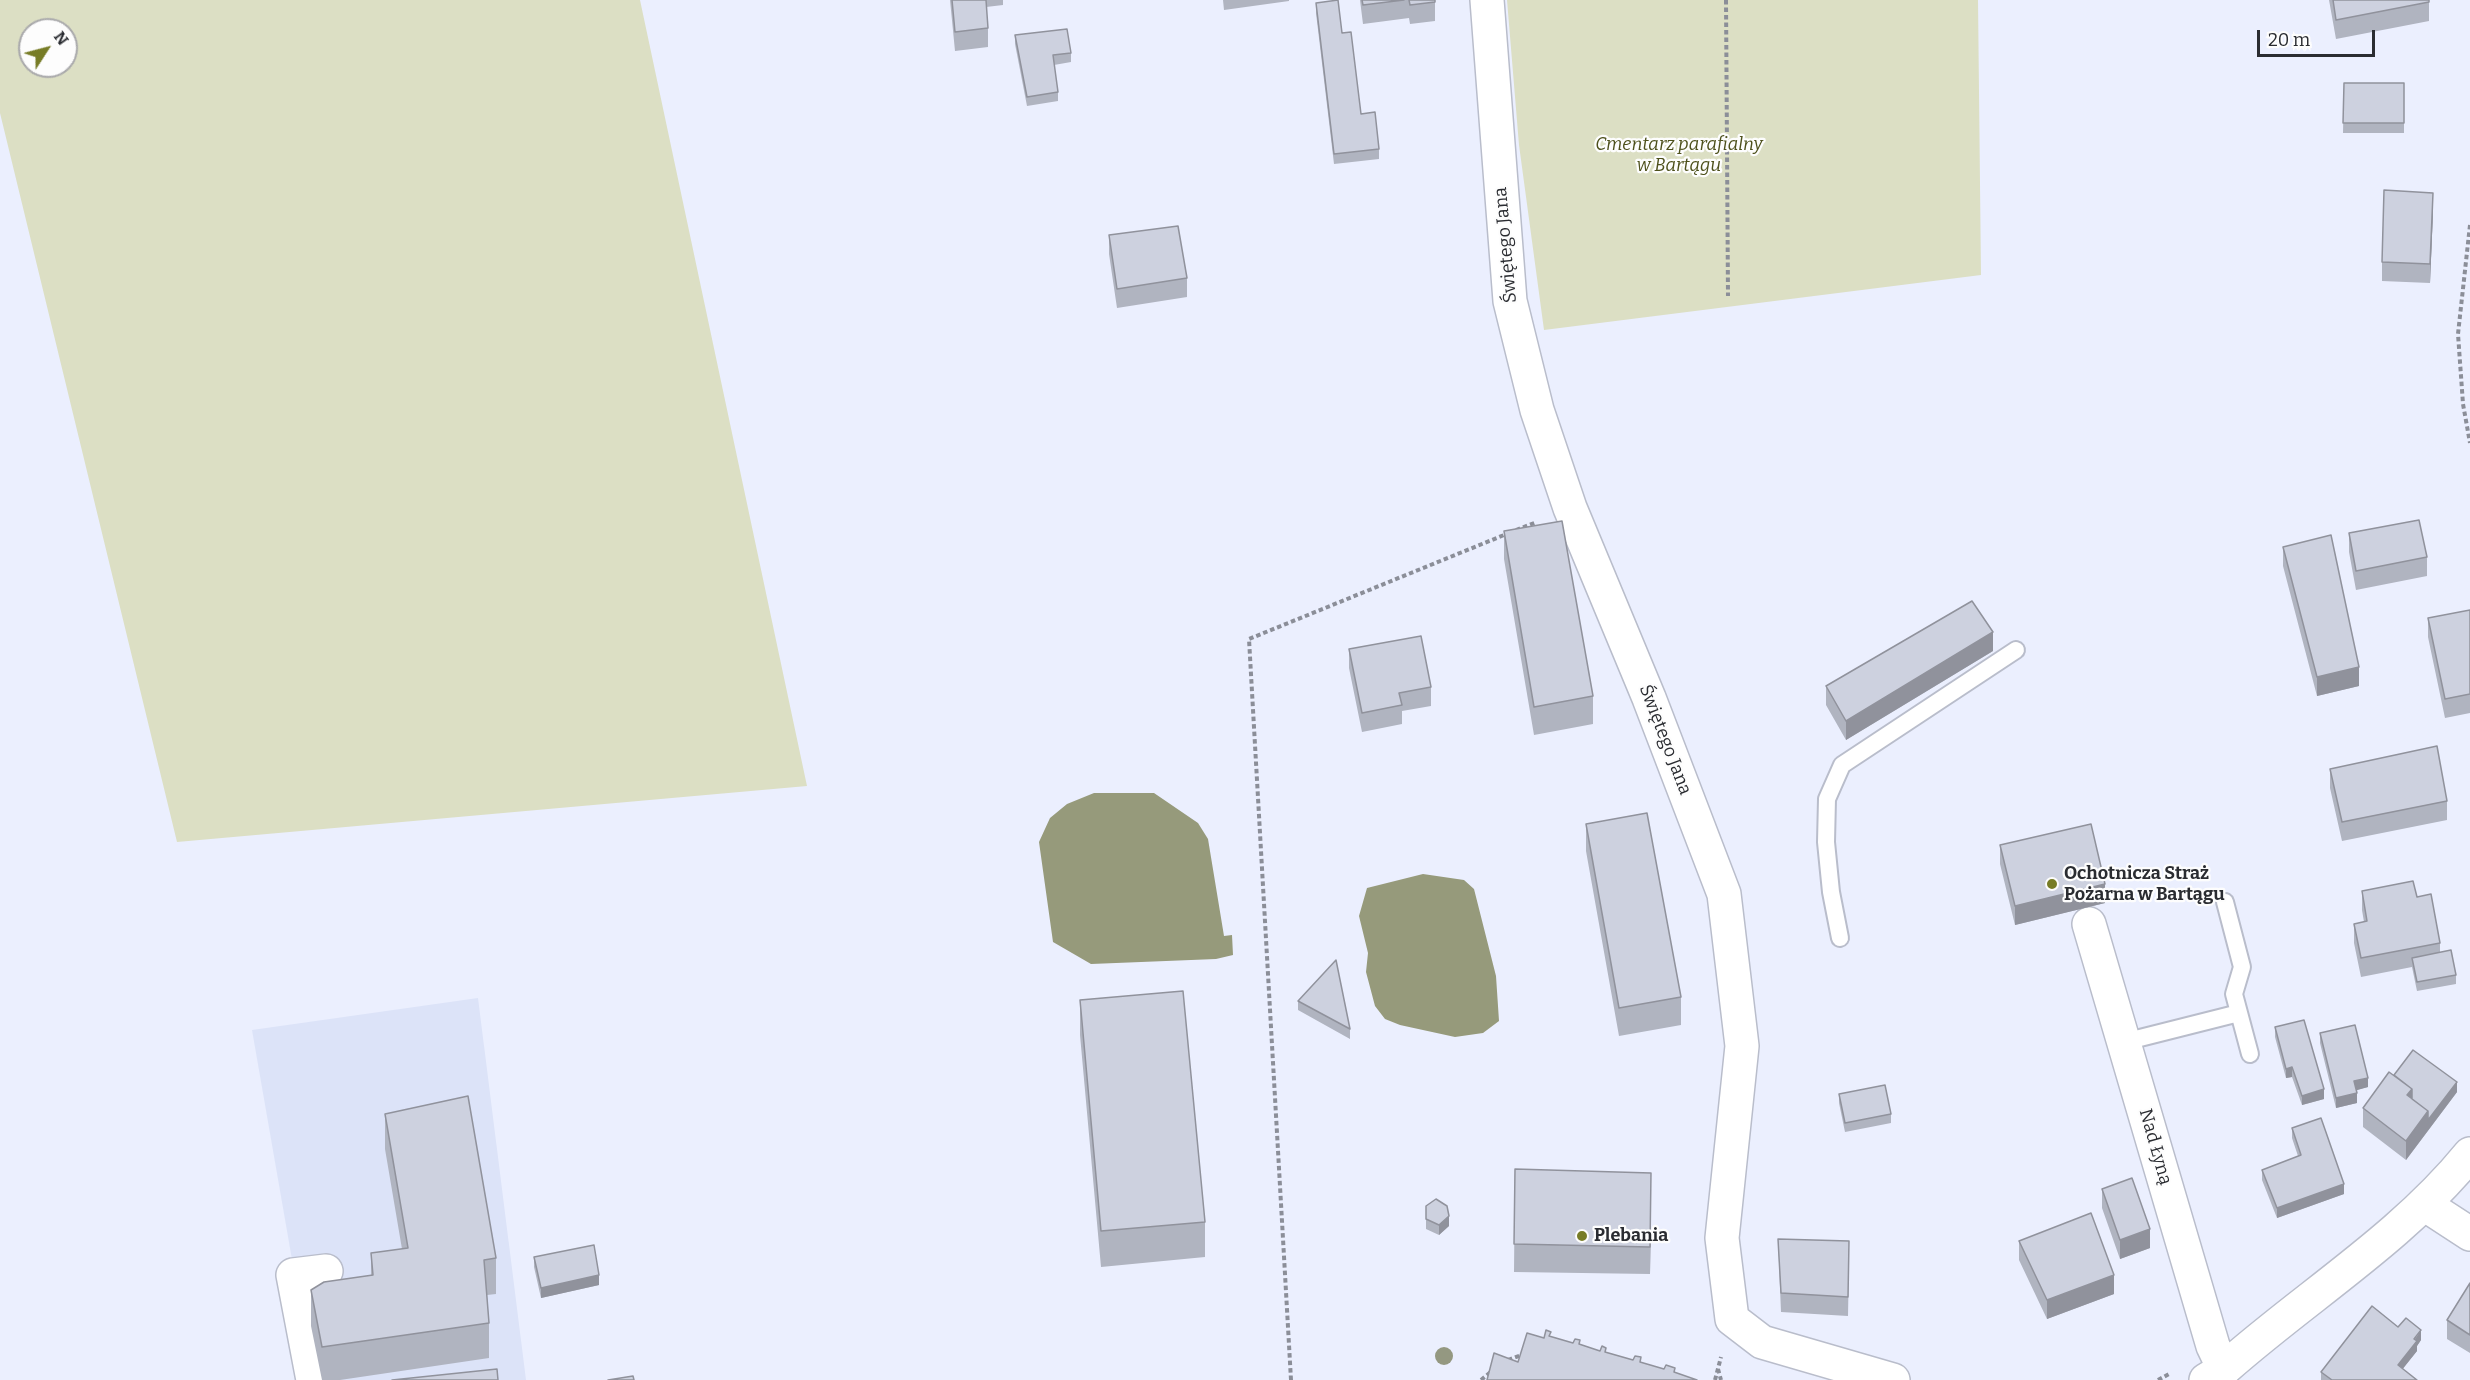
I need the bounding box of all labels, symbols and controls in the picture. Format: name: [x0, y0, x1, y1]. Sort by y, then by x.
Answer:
north arrow: [18, 18, 78, 78]
scale bar: [2260, 18, 2378, 56]
text: N: [50, 28, 73, 49]
text: 20 m: [2268, 29, 2310, 51]
park label: Cmentarz parafialny w Bartągu: [1595, 134, 1763, 176]
street label: Świętego Jana: [1490, 186, 1522, 304]
street label: Świętego Jana: [1634, 682, 1696, 798]
place label: Ochotnicza Straż Pożarna w Bartągu: [2064, 863, 2225, 906]
marker: Ochotnicza Straż Pożarna w Bartągu: [2045, 877, 2059, 891]
street label: Nad Łyną: [2134, 1106, 2176, 1188]
place label: Plebania: [1594, 1225, 1668, 1247]
marker: Plebania: [1575, 1229, 1589, 1243]

